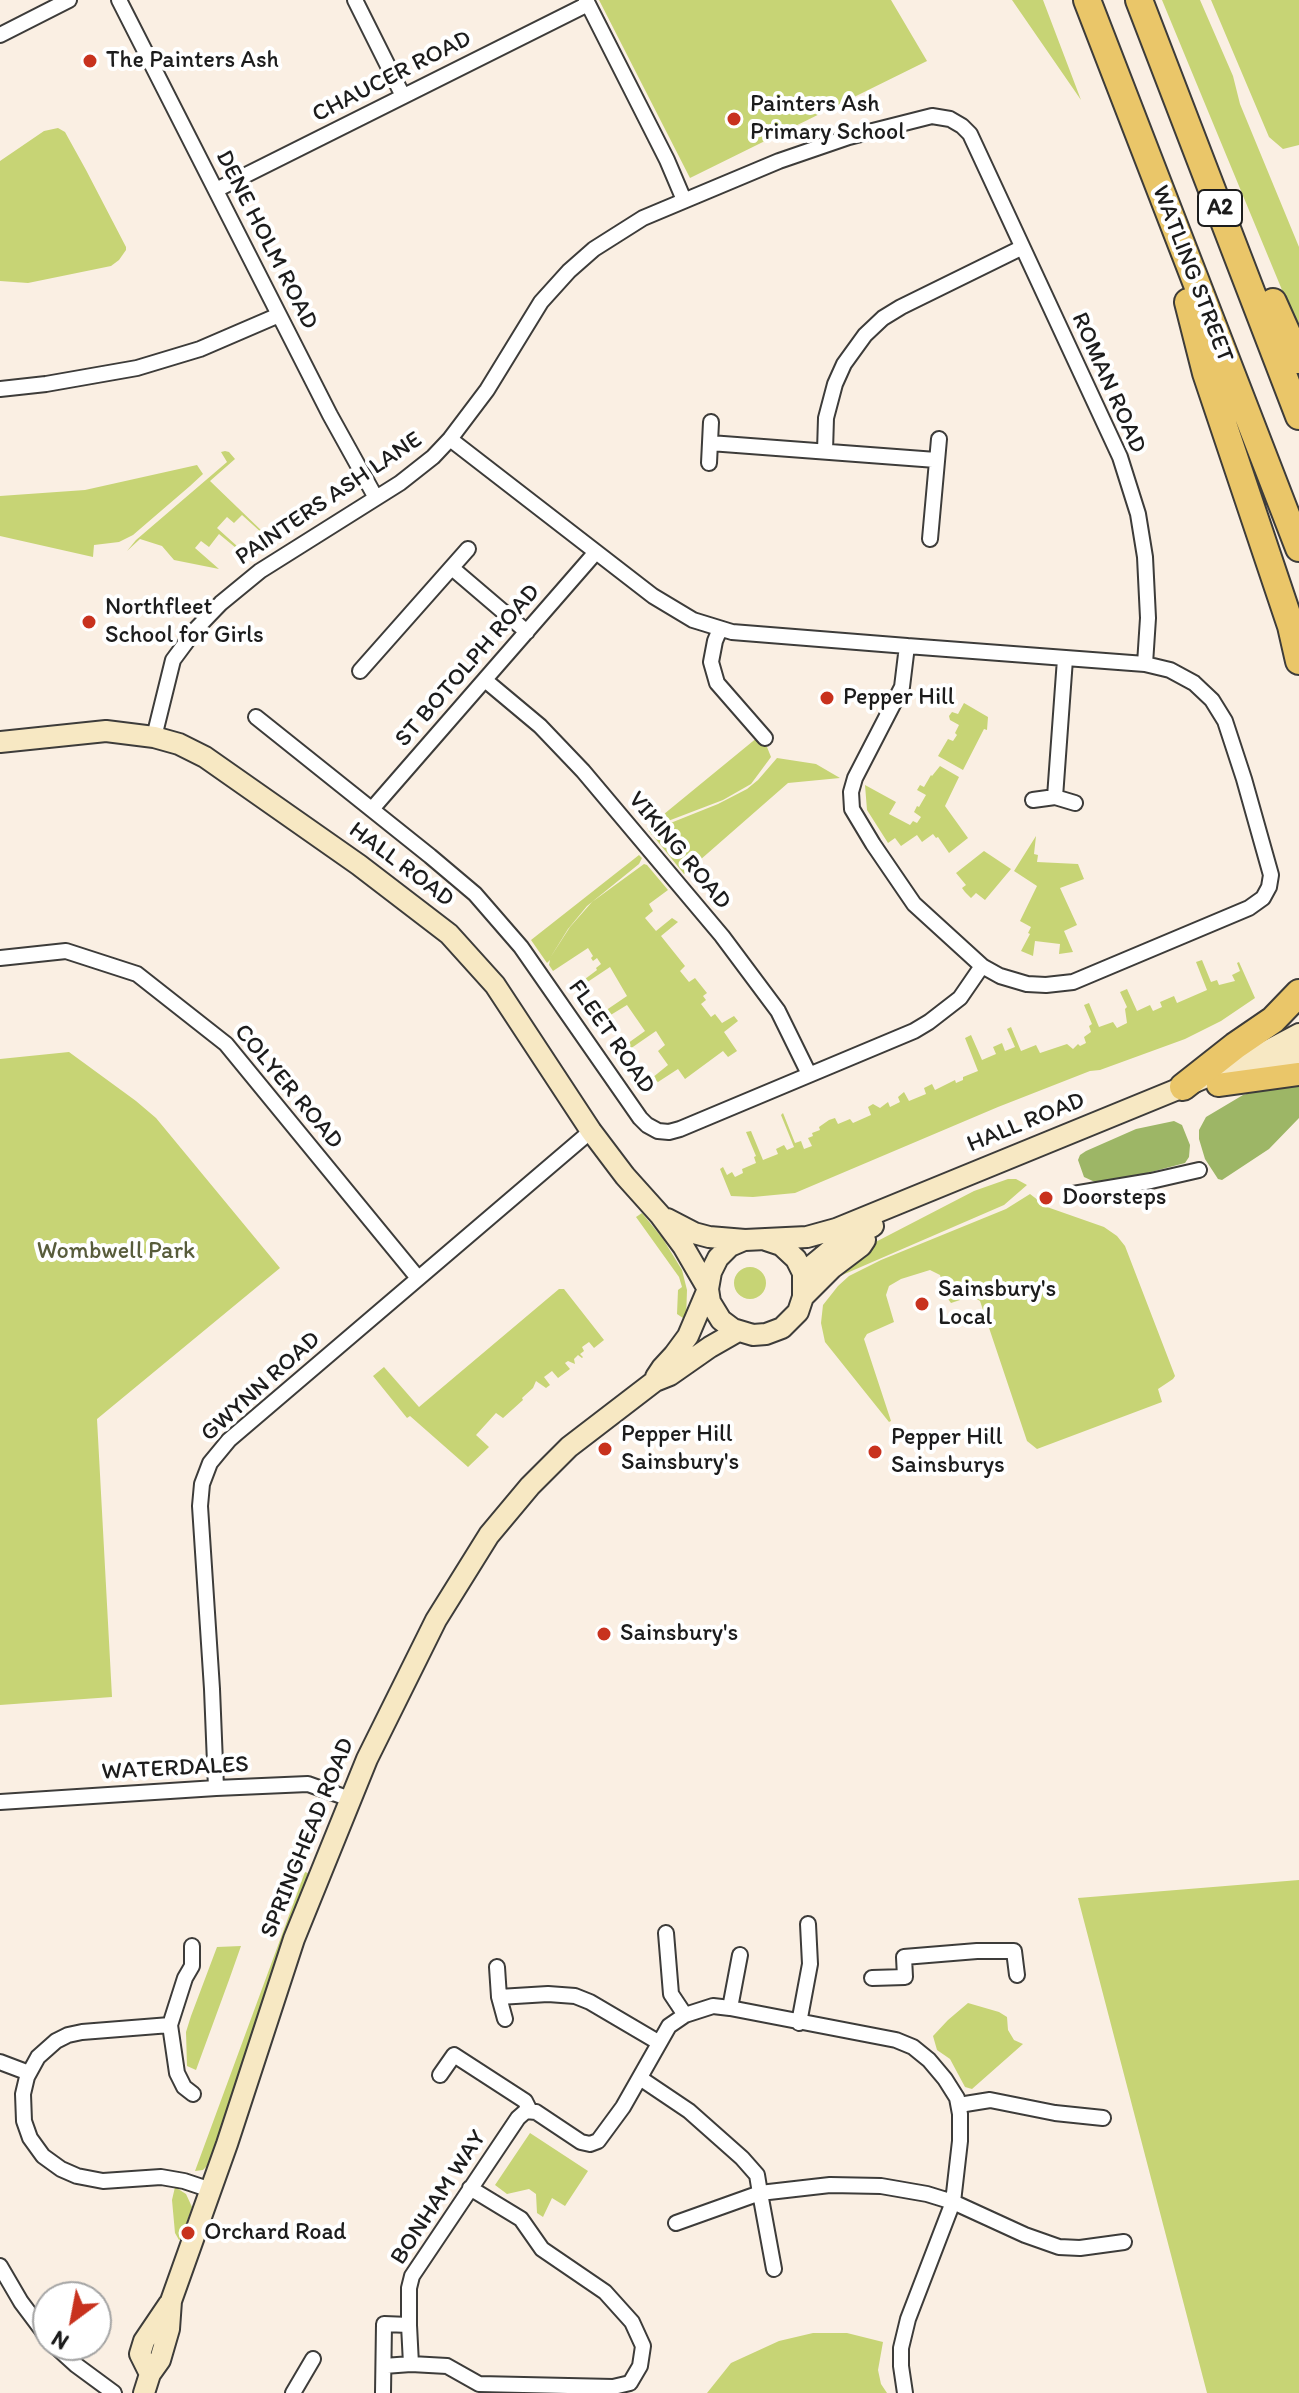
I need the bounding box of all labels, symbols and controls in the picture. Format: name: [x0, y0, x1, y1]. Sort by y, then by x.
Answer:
street label: CHAUCER ROAD: [308, 25, 476, 129]
place label: The Painters Ash: [106, 47, 279, 75]
marker: The Painters Ash: [81, 52, 99, 70]
place label: Painters Ash Primary School: [750, 91, 905, 147]
marker: Painters Ash Primary School: [725, 110, 743, 128]
street label: DENE HOLM ROAD: [208, 146, 324, 334]
street label: WATLING STREET: [1145, 181, 1239, 367]
road number: A2: [1198, 190, 1242, 226]
street label: ROMAN ROAD: [1064, 308, 1152, 458]
street label: PAINTERS ASH LANE: [230, 426, 428, 572]
street label: ST BOTOLPH ROAD: [389, 579, 547, 753]
place label: Northfleet School for Girls: [105, 594, 264, 650]
marker: Northfleet School for Girls: [80, 613, 98, 631]
place label: Pepper Hill: [843, 684, 955, 712]
marker: Pepper Hill: [818, 689, 836, 707]
street label: VIKING ROAD: [621, 786, 737, 916]
street label: HALL ROAD: [343, 816, 459, 914]
street label: FLEET ROAD: [561, 974, 661, 1100]
street label: COLYER ROAD: [227, 1019, 349, 1155]
street label: HALL ROAD: [963, 1086, 1089, 1160]
place label: Doorsteps: [1062, 1184, 1167, 1212]
marker: Doorsteps: [1037, 1189, 1055, 1207]
park label: Wombwell Park: [37, 1238, 195, 1266]
place label: Sainsbury's Local: [938, 1276, 1056, 1332]
marker: Sainsbury's Local: [913, 1295, 931, 1313]
street label: GWYNN ROAD: [195, 1326, 327, 1448]
place label: Pepper Hill Sainsbury's: [621, 1421, 739, 1477]
place label: Pepper Hill Sainsburys: [891, 1424, 1005, 1480]
marker: Pepper Hill Sainsbury's: [596, 1440, 614, 1458]
marker: Pepper Hill Sainsburys: [866, 1443, 884, 1461]
place label: Sainsbury's: [620, 1620, 738, 1648]
marker: Sainsbury's: [595, 1625, 613, 1643]
street label: SPRINGHEAD ROAD: [255, 1734, 361, 1942]
street label: WATERDALES: [101, 1751, 249, 1787]
street label: BONHAM WAY: [385, 2125, 493, 2271]
place label: Orchard Road: [204, 2219, 347, 2247]
marker: Orchard Road: [179, 2224, 197, 2242]
north arrow: [32, 2281, 112, 2361]
text: N: [47, 2325, 74, 2355]

